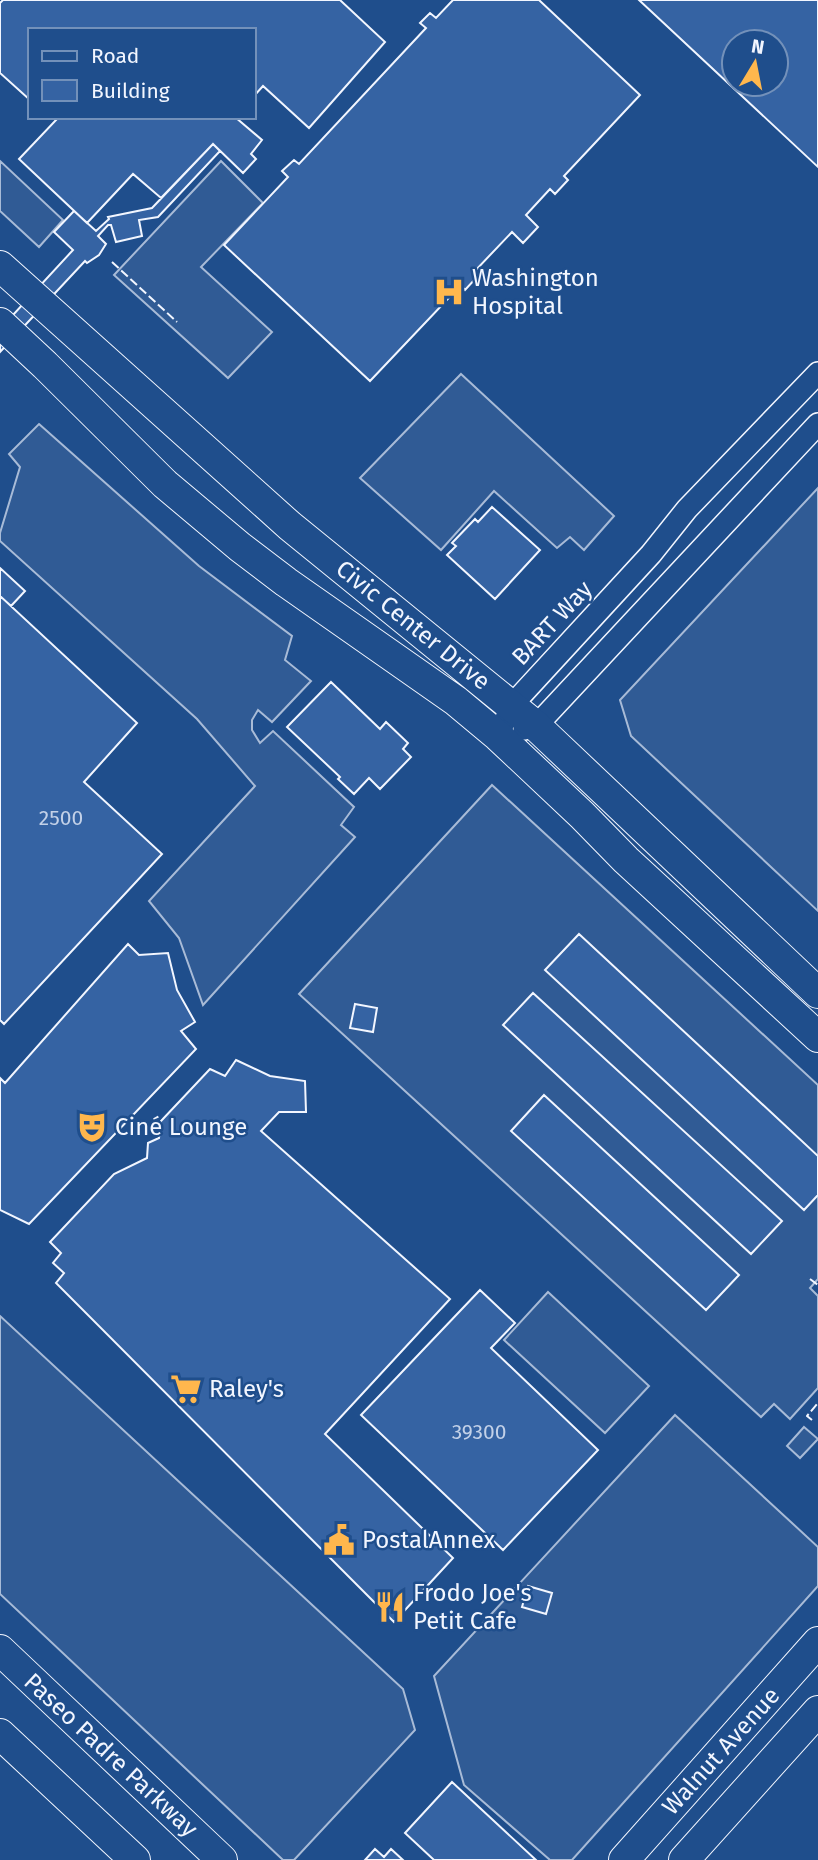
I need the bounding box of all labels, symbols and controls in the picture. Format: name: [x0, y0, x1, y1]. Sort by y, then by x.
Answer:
legend: [28, 28, 256, 119]
north arrow: [720, 28, 790, 98]
text: N: [750, 34, 766, 59]
text: Road: [91, 43, 139, 69]
text: Building: [91, 78, 170, 104]
place label: Washington Hospital: [472, 264, 599, 320]
hospital icon: Washington Hospital: [432, 275, 466, 309]
street label: Civic Center Drive: [330, 554, 496, 696]
street label: BART Way: [506, 575, 598, 671]
house number: 2500: [39, 805, 83, 831]
theatre icon: Ciné Lounge: [75, 1110, 109, 1144]
place label: Ciné Lounge: [115, 1113, 247, 1141]
supermarket icon: Raley's: [169, 1372, 203, 1406]
place label: Raley's: [209, 1375, 284, 1403]
house number: 39300: [452, 1419, 506, 1445]
public building icon: PostalAnnex: [322, 1523, 356, 1557]
place label: PostalAnnex: [362, 1526, 496, 1554]
place label: Frodo Joe's Petit Cafe: [413, 1579, 532, 1635]
restaurant icon: Frodo Joe's Petit Cafe: [373, 1590, 407, 1624]
street label: Paseo Padre Parkway: [19, 1667, 204, 1843]
street label: Walnut Avenue: [657, 1682, 785, 1820]

